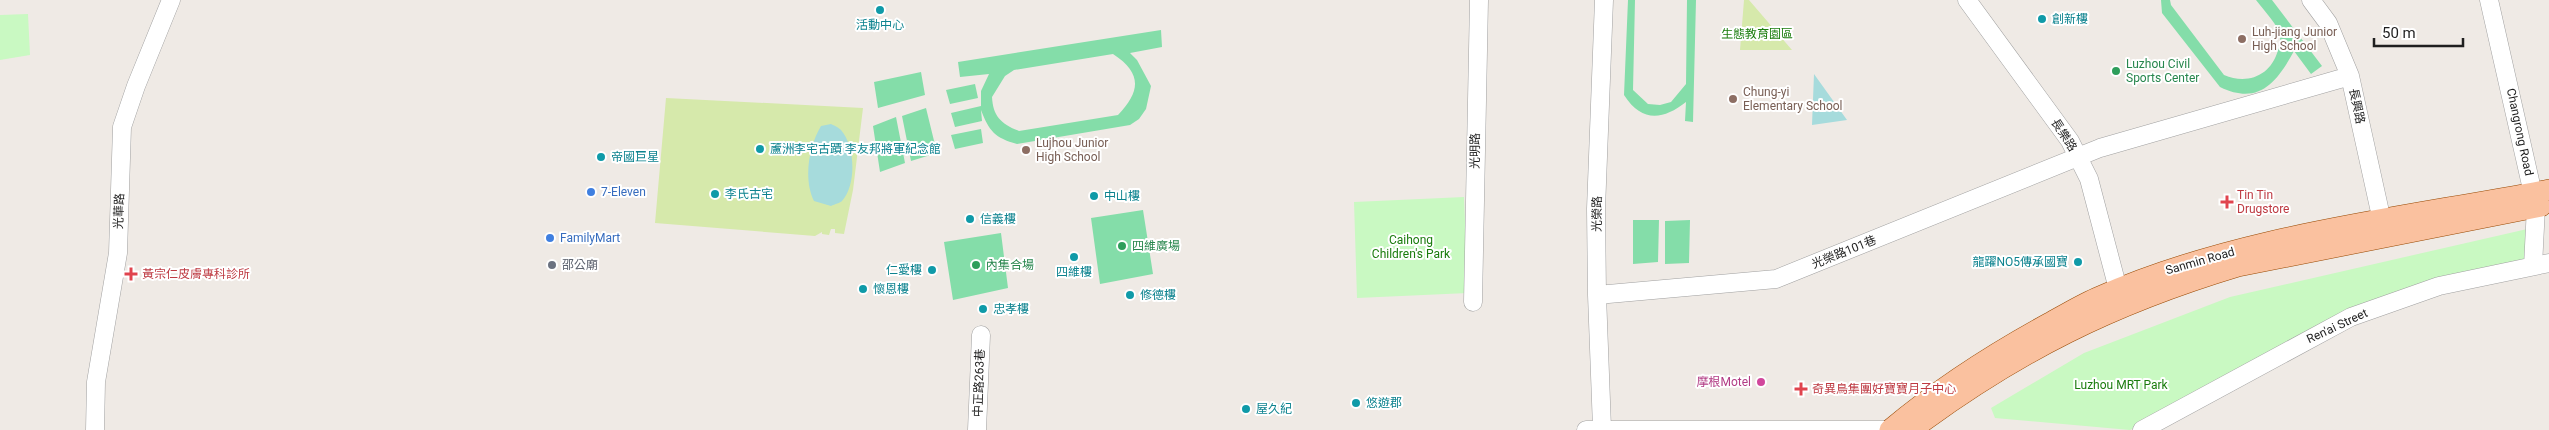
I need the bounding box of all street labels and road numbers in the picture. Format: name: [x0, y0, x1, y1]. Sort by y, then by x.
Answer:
street label: 長興路: [2346, 87, 2368, 125]
street label: Changrong Road: [2504, 87, 2536, 177]
street label: 長樂路: [2048, 116, 2080, 154]
street label: 光明路: [1468, 133, 1482, 169]
street label: 光華路: [111, 193, 127, 229]
street label: 光榮路: [1590, 196, 1604, 232]
street label: 光榮路101巷: [1810, 233, 1878, 271]
street label: Sanmin Road: [2164, 245, 2236, 277]
street label: Ren'ai Street: [2304, 306, 2370, 346]
street label: 中正路263巷: [971, 349, 987, 417]

